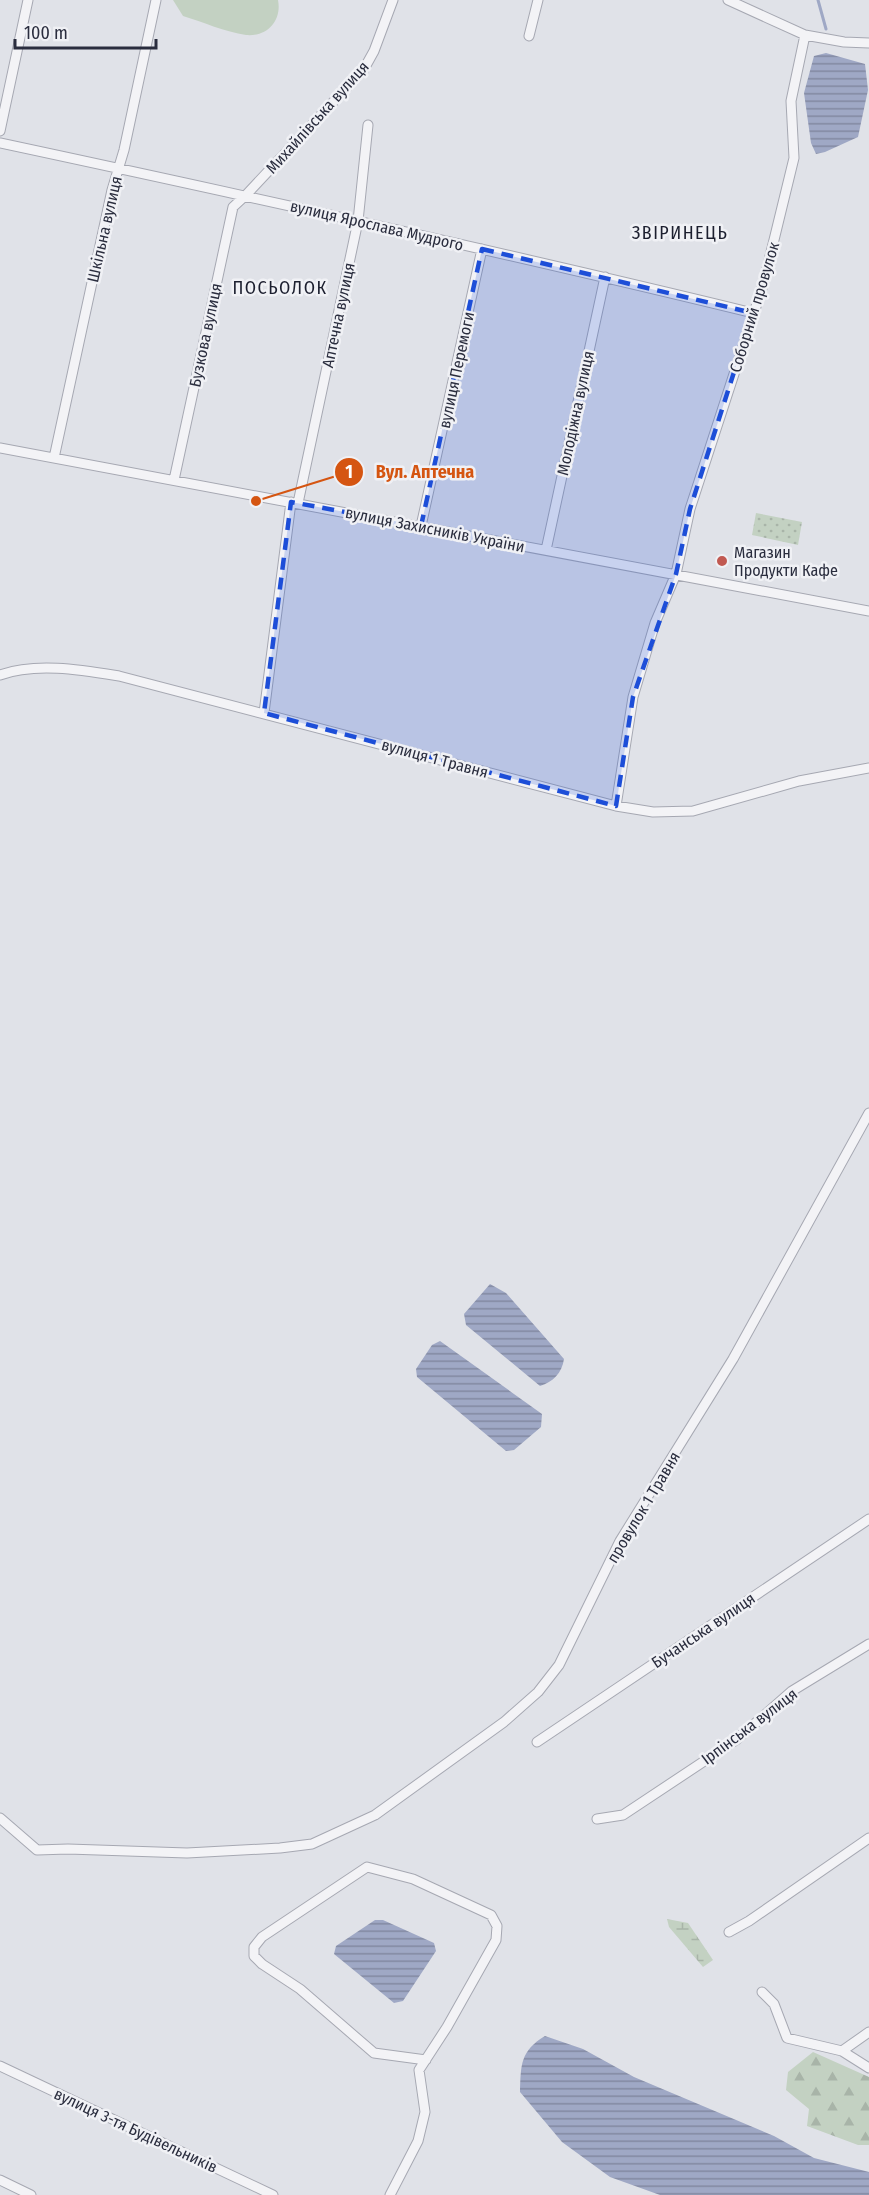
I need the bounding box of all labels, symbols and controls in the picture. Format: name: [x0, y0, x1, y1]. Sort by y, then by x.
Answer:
scale bar: [15, 12, 156, 50]
text: 100 m: [24, 22, 68, 44]
street label: Михайлівська вулиця: [262, 57, 373, 177]
street label: Шкільна вулиця: [83, 174, 126, 284]
street label: вулиця Ярослава Мудрого: [288, 196, 465, 255]
district label: ЗВІРИНЕЦЬ: [632, 222, 728, 244]
street label: Соборний провулок: [726, 239, 783, 375]
street label: Аптечна вулиця: [318, 261, 359, 369]
district label: ПОСЬОЛОК: [232, 277, 328, 299]
street label: Бузкова вулиця: [185, 281, 226, 389]
street label: вулиця Перемоги: [435, 310, 478, 430]
street label: Молодіжна вулиця: [553, 349, 598, 477]
callout: Вул. Аптечна: [334, 454, 487, 490]
text: 1: [345, 461, 353, 483]
text: Вул. Аптечна: [376, 461, 474, 483]
street label: вулиця Захисників України: [344, 503, 526, 556]
place label: Магазин Продукти Кафе: [734, 543, 838, 580]
marker: Магазин Продукти Кафе: [715, 554, 729, 568]
street label: вулиця 1 Травня: [379, 735, 490, 782]
street label: провулок 1 Травня: [603, 1448, 684, 1566]
street label: Бучанська вулиця: [648, 1589, 759, 1672]
street label: Ірпінська вулиця: [698, 1684, 801, 1769]
street label: вулиця 3-тя Будівельників: [51, 2084, 220, 2177]

